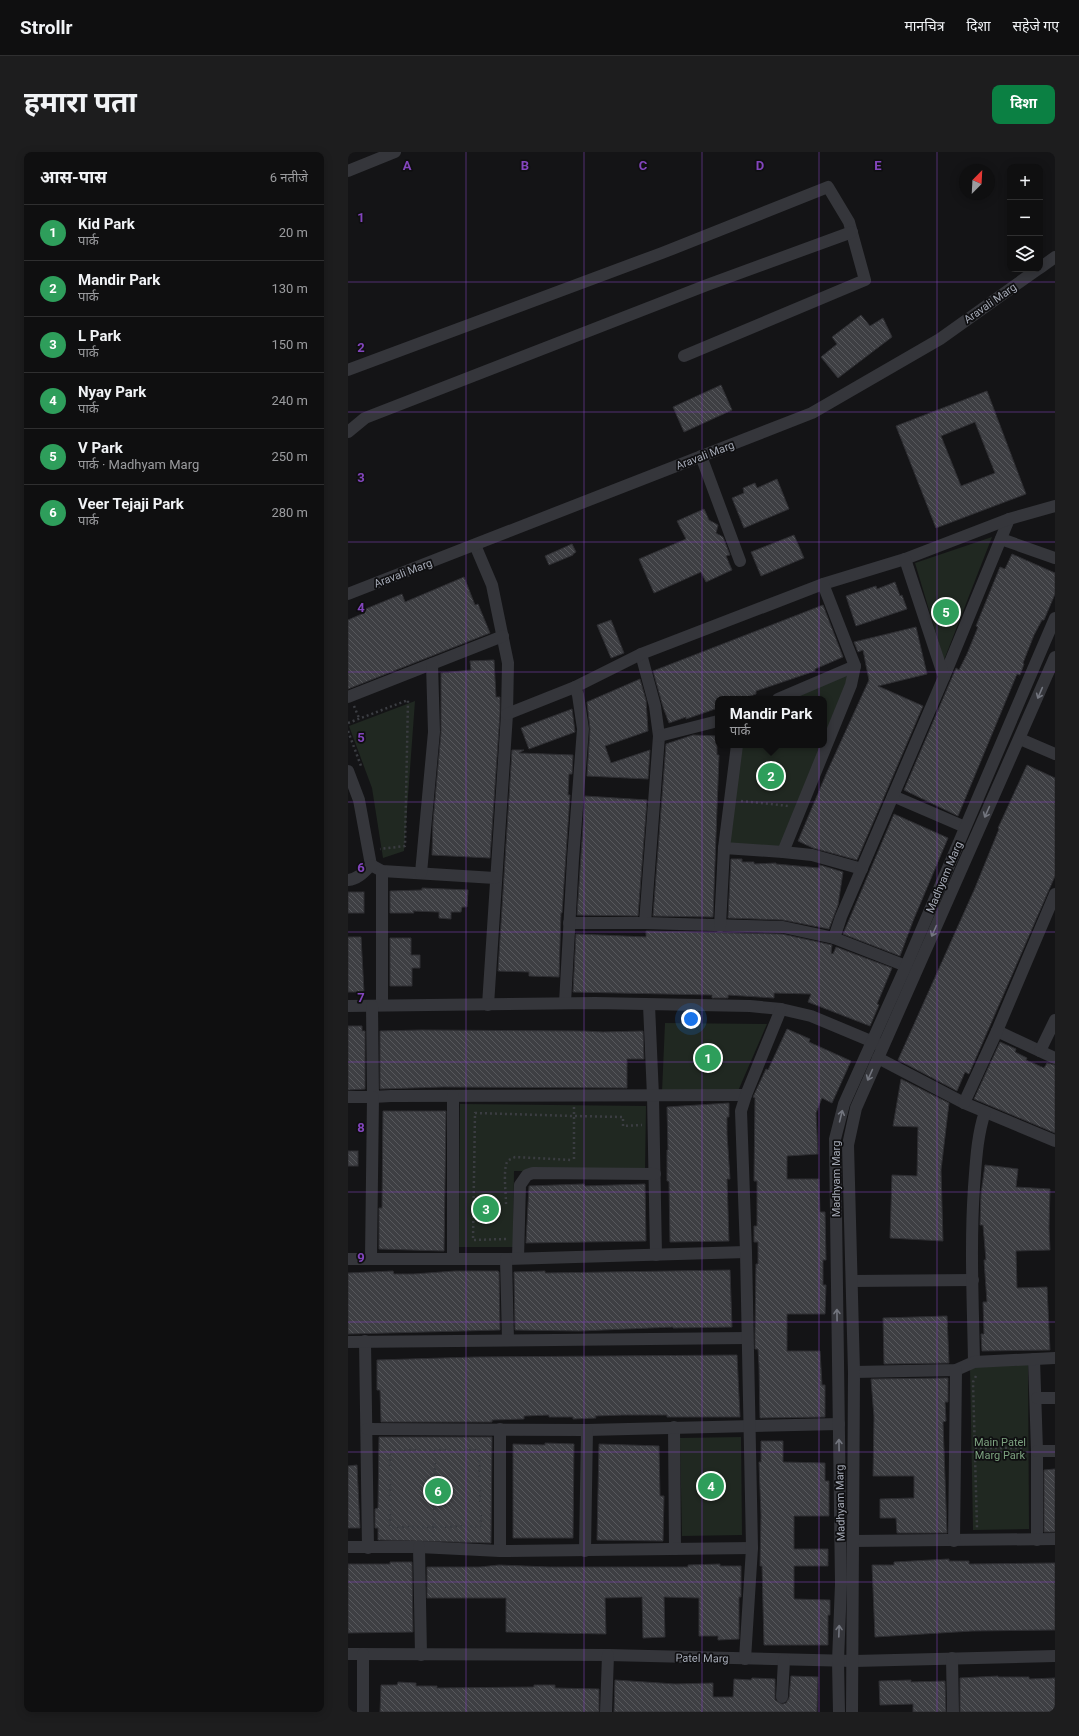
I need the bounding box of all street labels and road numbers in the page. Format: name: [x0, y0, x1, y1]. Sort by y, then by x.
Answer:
street label: Aravali Marg: [961, 281, 1019, 326]
street label: Aravali Marg: [674, 438, 736, 473]
street label: Aravali Marg: [372, 556, 434, 591]
street label: Madhyam Marg: [923, 839, 965, 915]
street label: Madhyam Marg: [830, 1141, 843, 1217]
street label: Madhyam Marg: [833, 1465, 848, 1541]
street label: Patel Marg: [675, 1652, 729, 1665]

